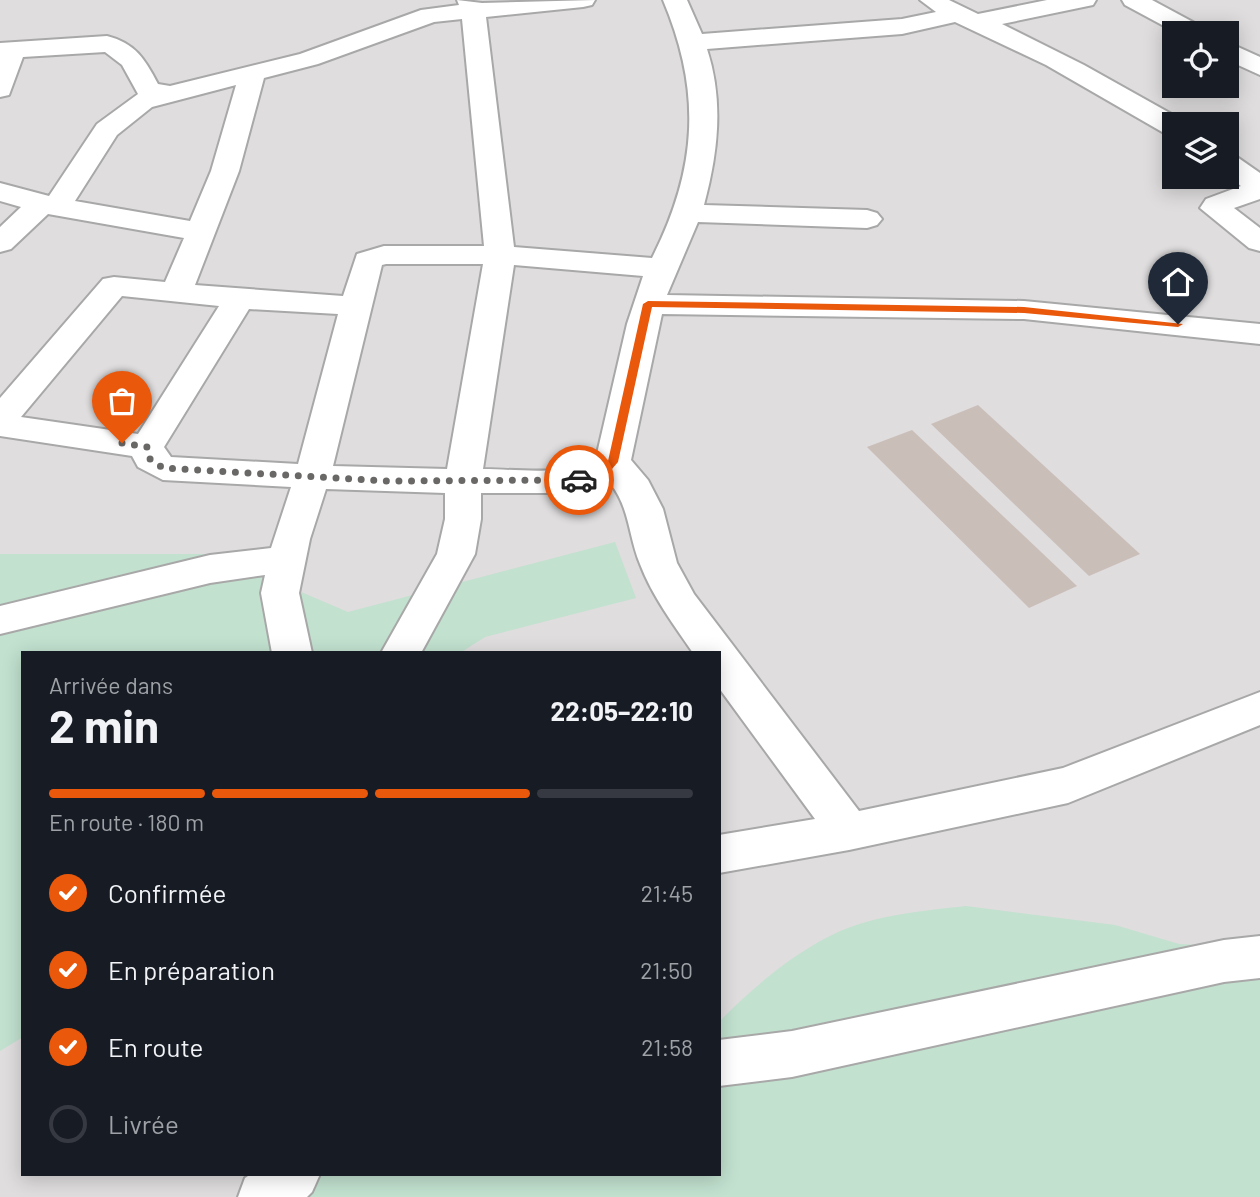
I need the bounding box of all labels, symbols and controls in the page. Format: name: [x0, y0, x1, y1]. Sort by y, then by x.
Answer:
map controls: [1162, 21, 1239, 189]
button: locate: [1162, 21, 1239, 98]
button: layers: [1162, 112, 1239, 189]
pin: [1148, 252, 1208, 324]
icon: home: [1159, 263, 1197, 301]
pin: [92, 371, 152, 443]
icon: bag: [103, 382, 141, 420]
courier: [544, 445, 614, 515]
icon: car: [560, 461, 598, 499]
text: Arrivée dans: [49, 671, 173, 699]
text: 22:05–22:10: [551, 695, 693, 726]
text: 2 min: [49, 697, 159, 752]
text: En route · 180 m: [49, 808, 204, 836]
icon: check: [49, 874, 87, 912]
text: Confirmée: [108, 877, 226, 908]
text: 21:45: [641, 879, 693, 907]
icon: check: [49, 951, 87, 989]
text: En préparation: [108, 954, 275, 985]
text: 21:50: [640, 956, 693, 984]
icon: check: [49, 1028, 87, 1066]
text: En route: [108, 1031, 203, 1062]
text: 21:58: [641, 1033, 693, 1061]
text: Livrée: [108, 1108, 179, 1139]

